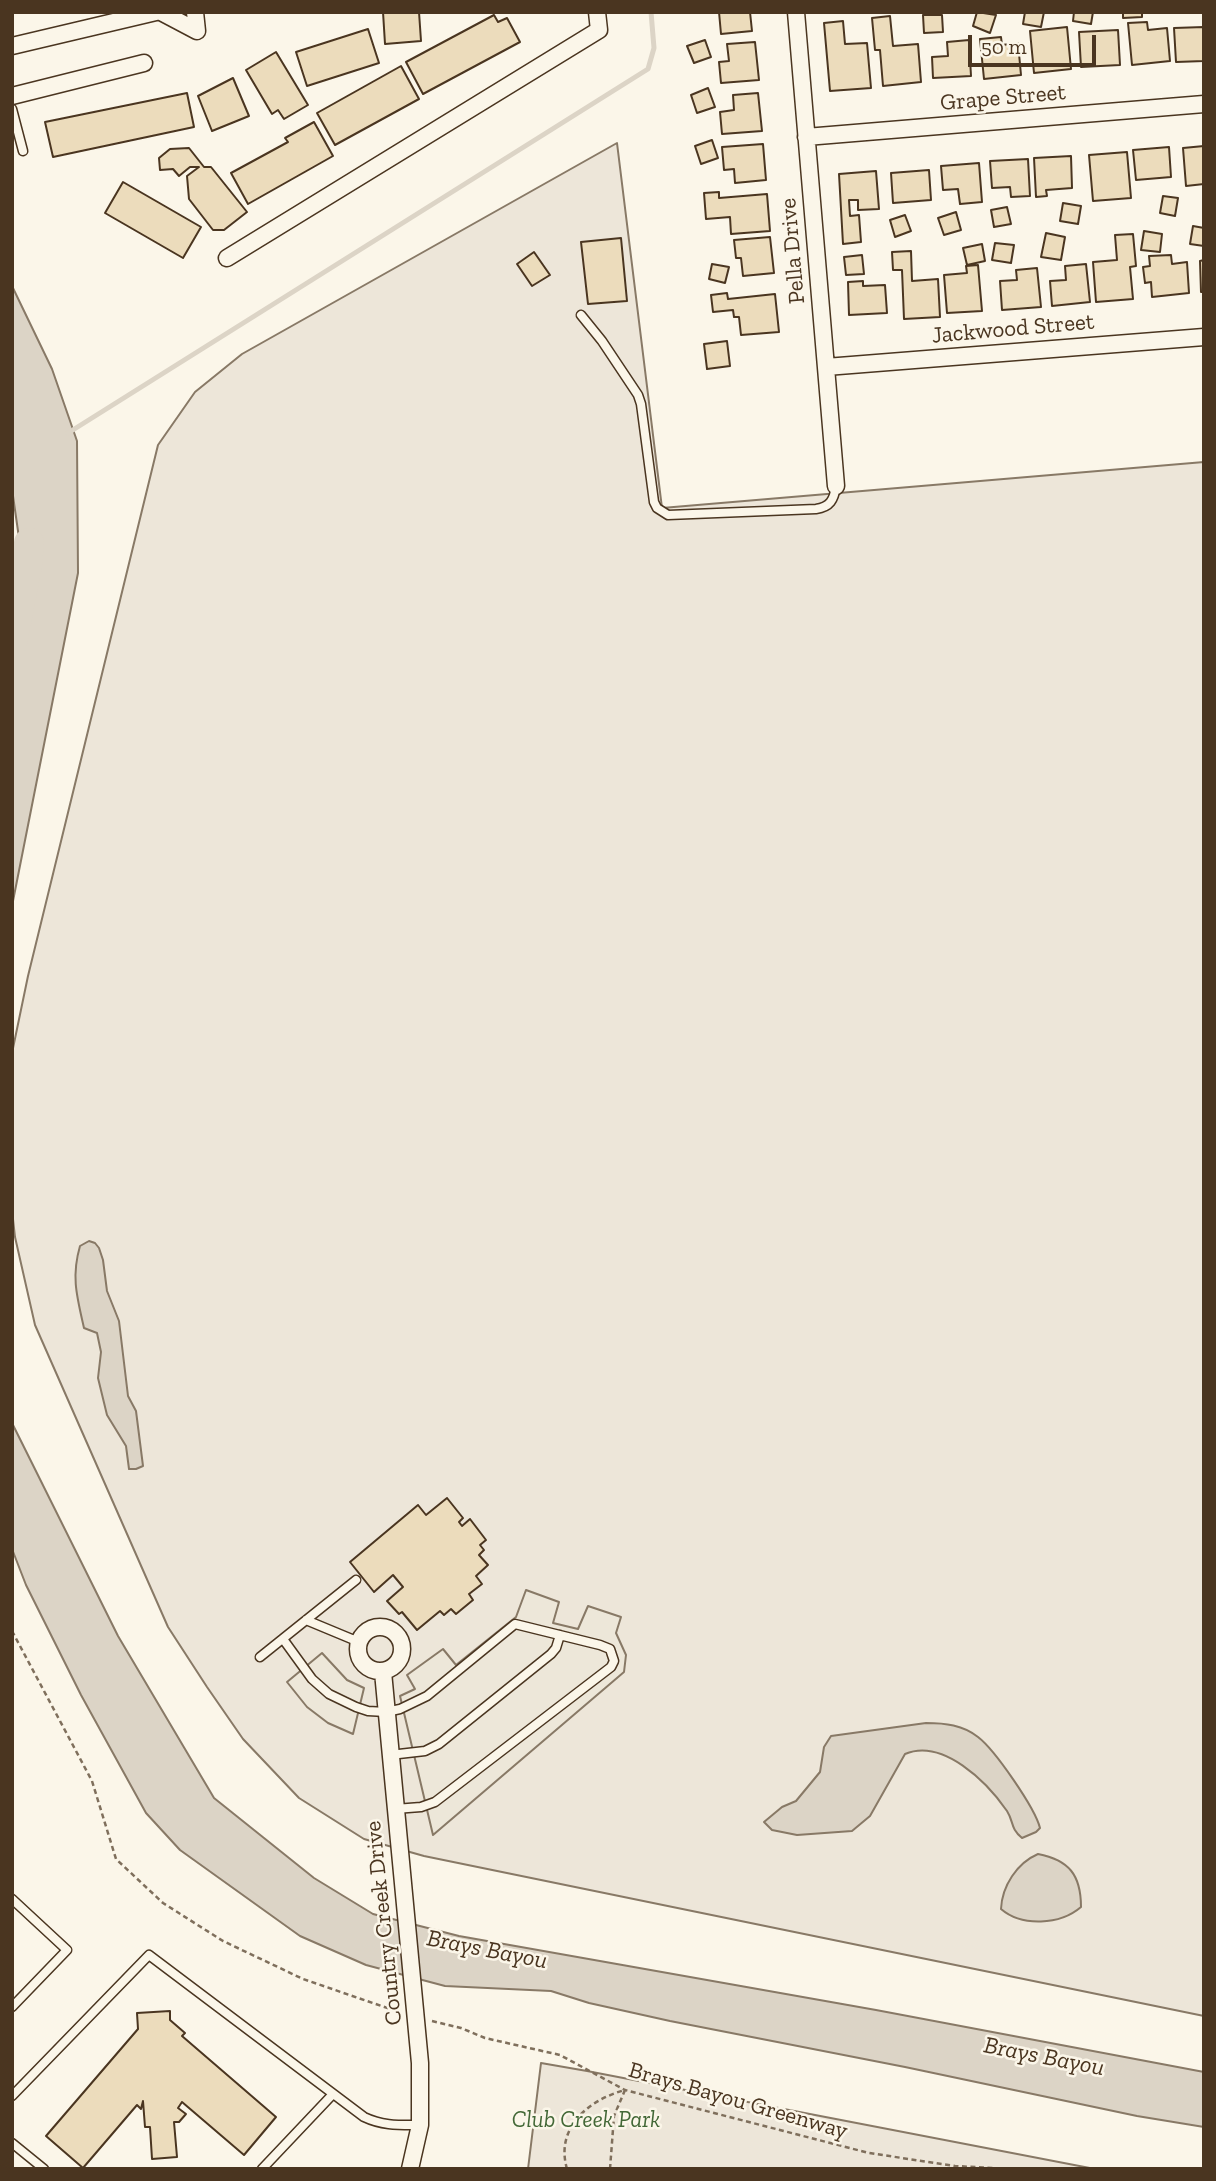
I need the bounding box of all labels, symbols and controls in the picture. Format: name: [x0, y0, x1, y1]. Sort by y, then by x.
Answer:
scale bar: [971, 21, 1099, 65]
text: 50 m: [981, 34, 1027, 59]
street label: Grape Street: [939, 79, 1067, 117]
street label: Pella Drive: [775, 197, 811, 305]
street label: Jackwood Street: [931, 308, 1095, 350]
street label: Country Creek Drive: [360, 1819, 408, 2027]
water label: Brays Bayou: [424, 1924, 550, 1976]
water label: Brays Bayou: [981, 2031, 1107, 2083]
street label: Brays Bayou Greenway: [625, 2056, 851, 2146]
park label: Club Creek Park: [512, 2106, 660, 2134]

